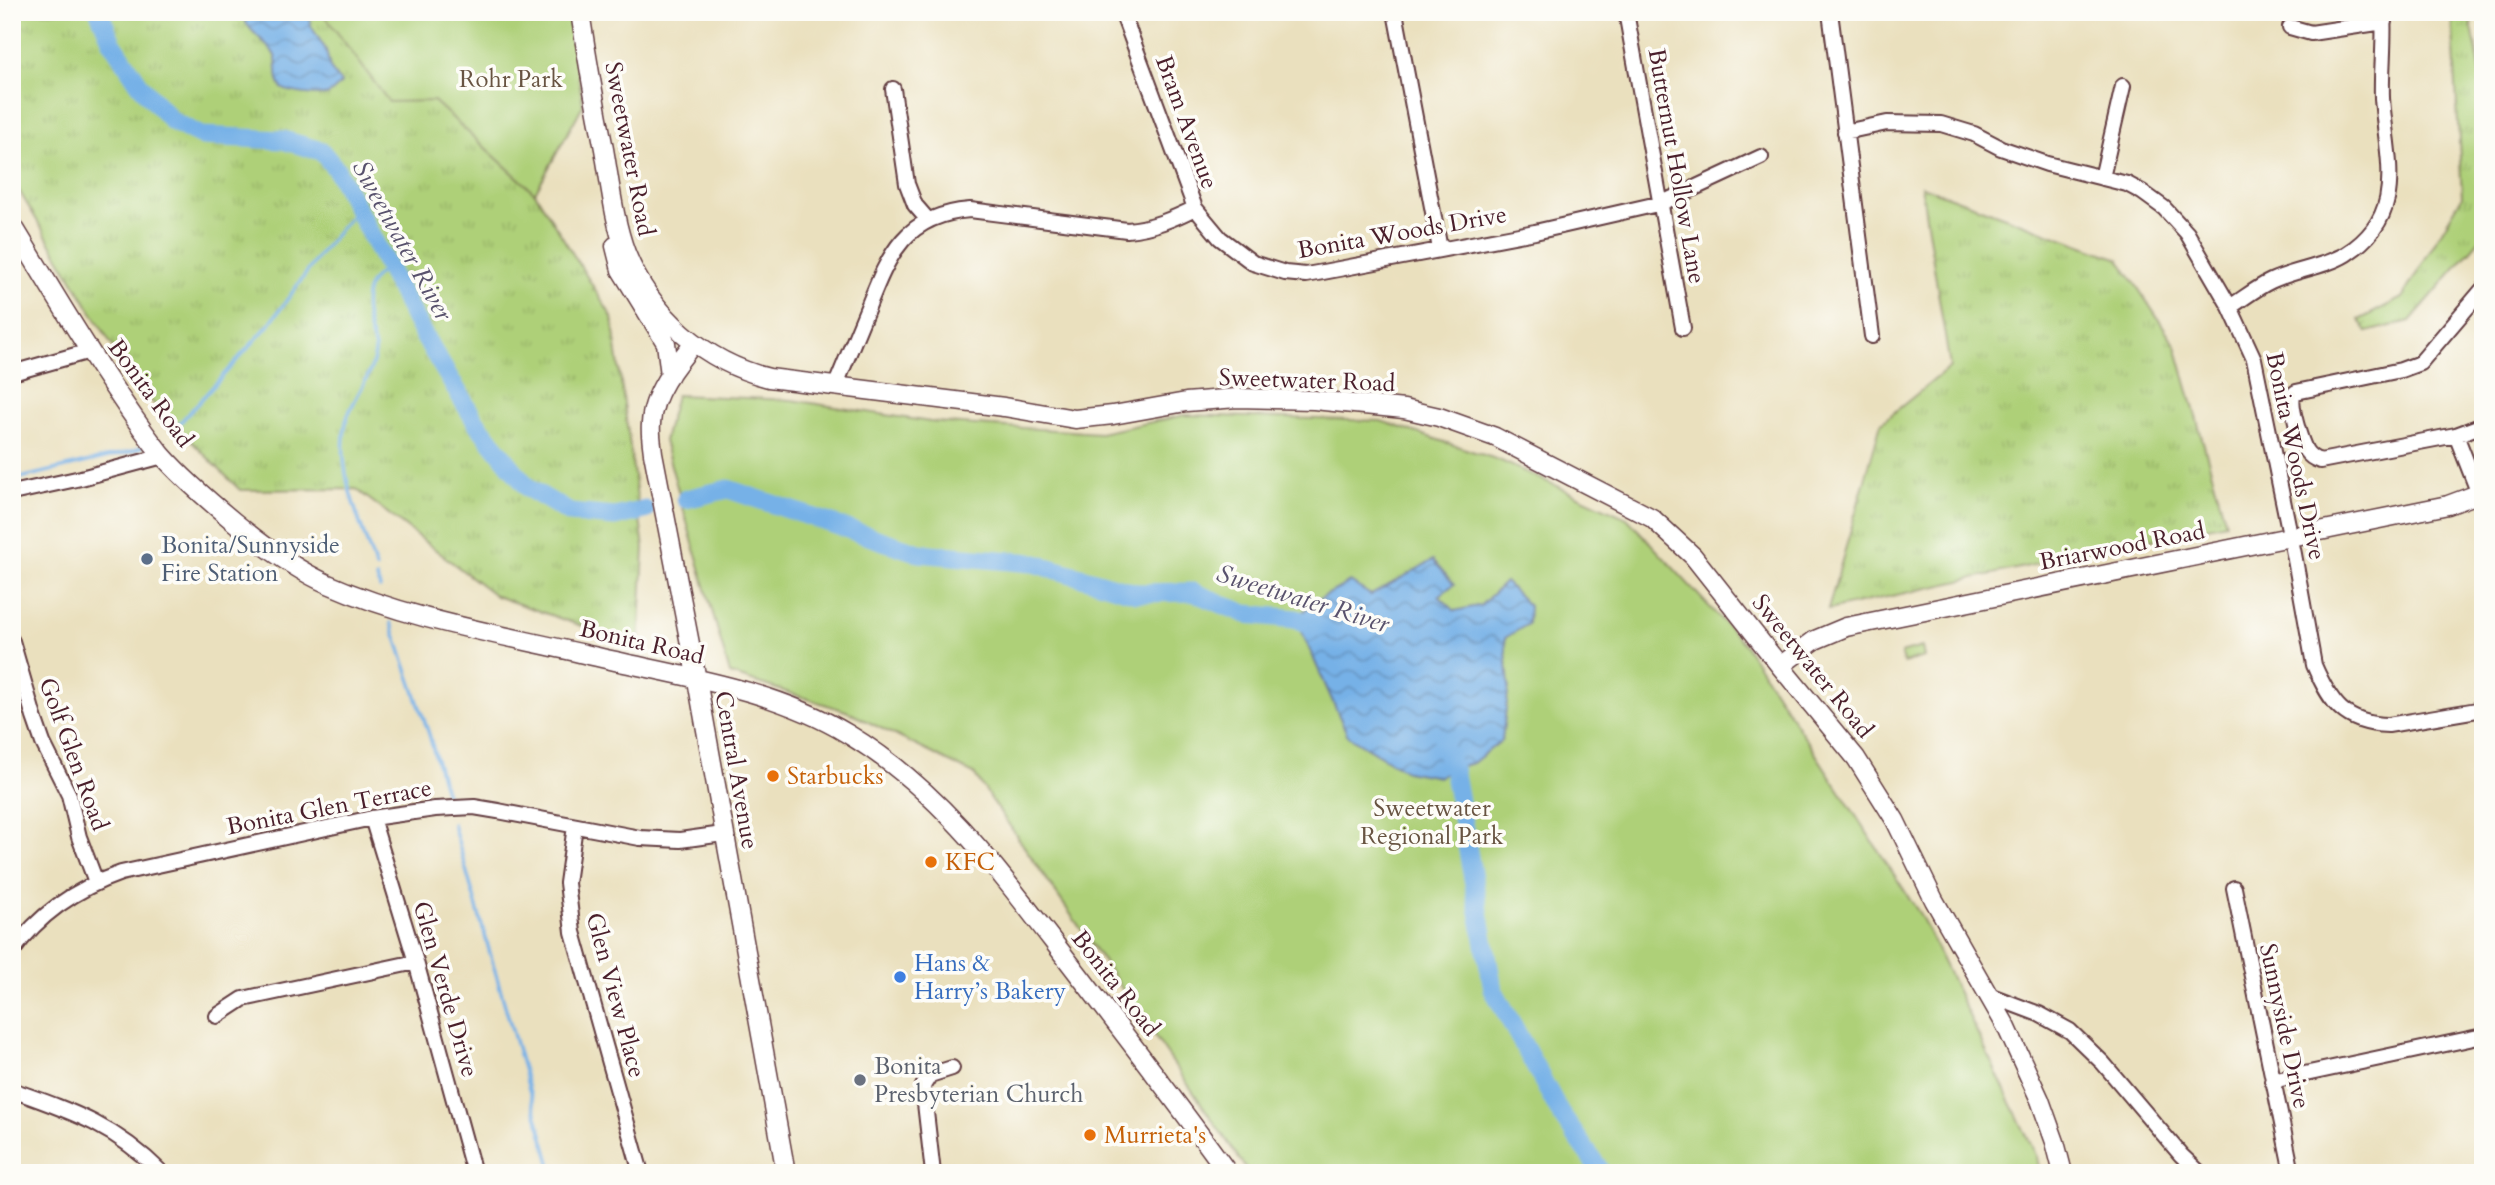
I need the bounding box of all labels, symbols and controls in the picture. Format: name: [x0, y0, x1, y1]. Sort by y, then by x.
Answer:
street label: Butternut Hollow Lane: [1640, 46, 1713, 286]
street label: Bram Avenue: [1147, 51, 1226, 194]
street label: Sweetwater Road: [596, 59, 663, 239]
park label: Rohr Park: [459, 63, 563, 96]
water label: Sweetwater River: [344, 154, 462, 328]
street label: Bonita Woods Drive: [1295, 198, 1509, 267]
street label: Bonita Road: [100, 332, 201, 454]
street label: Bonita Woods Drive: [2257, 349, 2334, 563]
street label: Sweetwater Road: [1218, 361, 1396, 400]
street label: Briarwood Road: [2036, 514, 2208, 579]
place label: Bonita/Sunnyside Fire Station: [161, 529, 340, 590]
marker: Bonita/Sunnyside Fire Station: [139, 551, 155, 567]
water label: Sweetwater River: [1212, 556, 1395, 642]
street label: Sweetwater Road: [1744, 587, 1881, 746]
street label: Bonita Road: [576, 612, 708, 673]
street label: Golf Glen Road: [31, 673, 117, 836]
street label: Central Avenue: [706, 688, 767, 852]
place label: Starbucks: [787, 760, 884, 793]
marker: Starbucks: [765, 768, 781, 784]
street label: Bonita Glen Terrace: [224, 771, 435, 844]
park label: Sweetwater Regional Park: [1360, 792, 1504, 853]
place label: KFC: [945, 846, 995, 879]
marker: KFC: [923, 854, 939, 870]
street label: Glen Verde Drive: [405, 897, 486, 1081]
street label: Glen View Place: [578, 909, 653, 1081]
street label: Bonita Road: [1064, 923, 1168, 1044]
street label: Sunnyside Drive: [2251, 940, 2318, 1112]
place label: Hans & Harry’s Bakery: [914, 947, 1067, 1008]
marker: Hans & Harry’s Bakery: [892, 969, 908, 985]
place label: Bonita Presbyterian Church: [874, 1050, 1083, 1111]
marker: Bonita Presbyterian Church: [852, 1072, 868, 1088]
place label: Murrieta's: [1104, 1119, 1206, 1152]
marker: Murrieta's: [1082, 1127, 1098, 1143]

